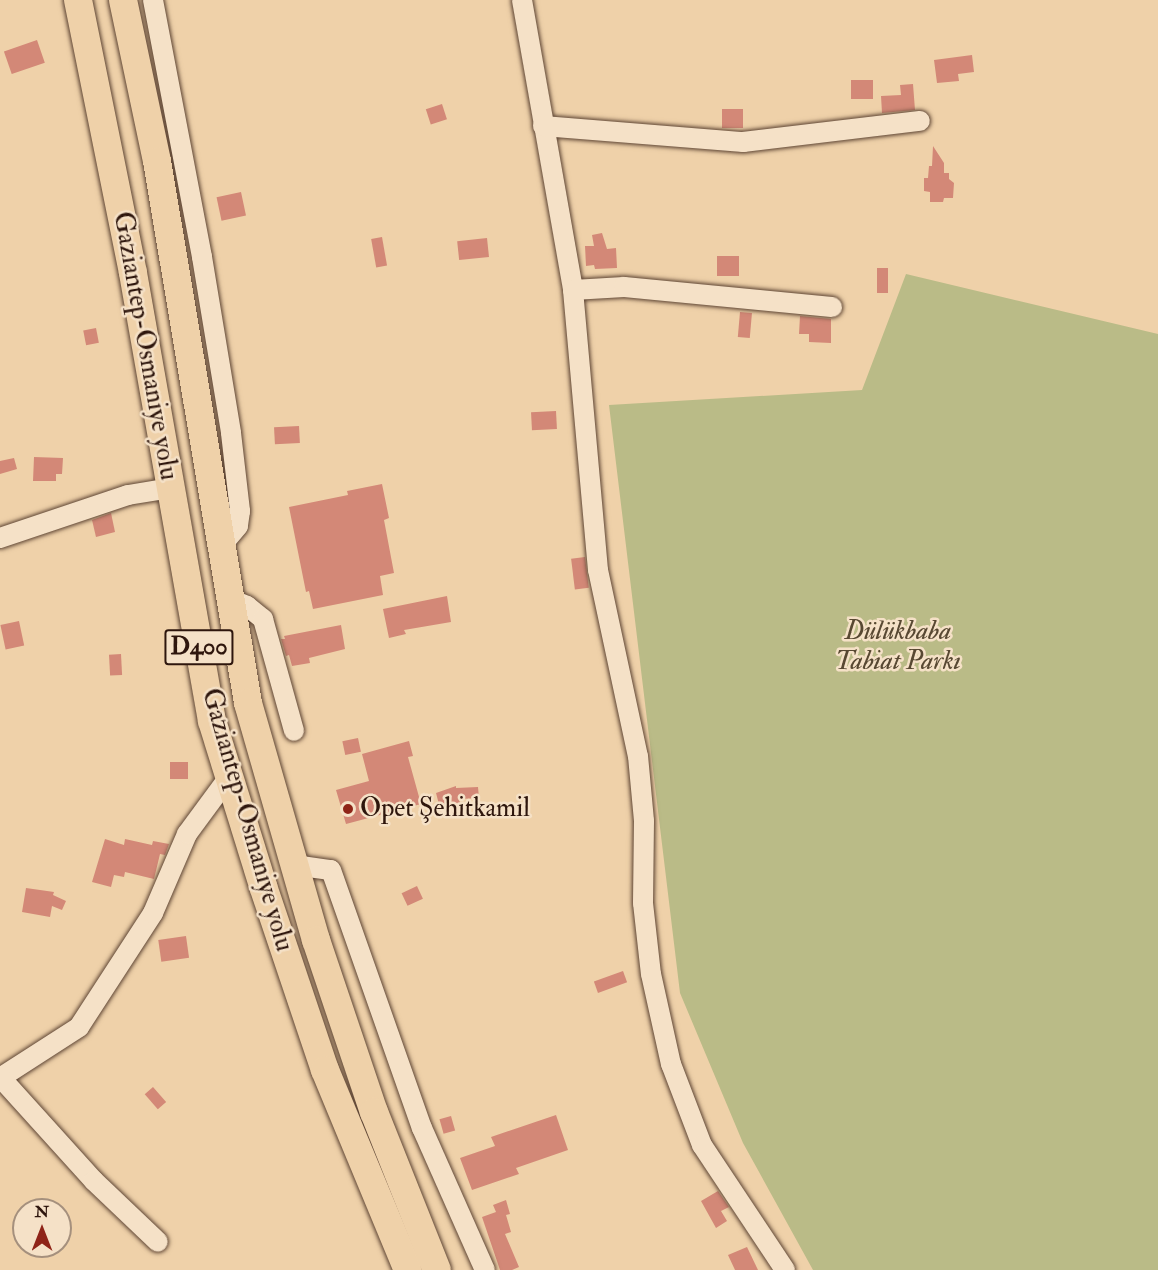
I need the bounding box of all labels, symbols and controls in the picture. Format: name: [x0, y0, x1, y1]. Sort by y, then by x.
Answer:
street label: Gaziantep-Osmaniye yolu: [106, 209, 184, 483]
park label: Dülükbaba Tabiat Parkı: [835, 616, 961, 678]
road number: D400: [163, 626, 235, 668]
street label: Gaziantep-Osmaniye yolu: [195, 685, 299, 955]
place label: Opet Şehitkamil: [360, 793, 530, 825]
marker: Opet Şehitkamil: [341, 802, 355, 816]
north arrow: [12, 1198, 72, 1258]
text: N: [35, 1202, 49, 1222]

